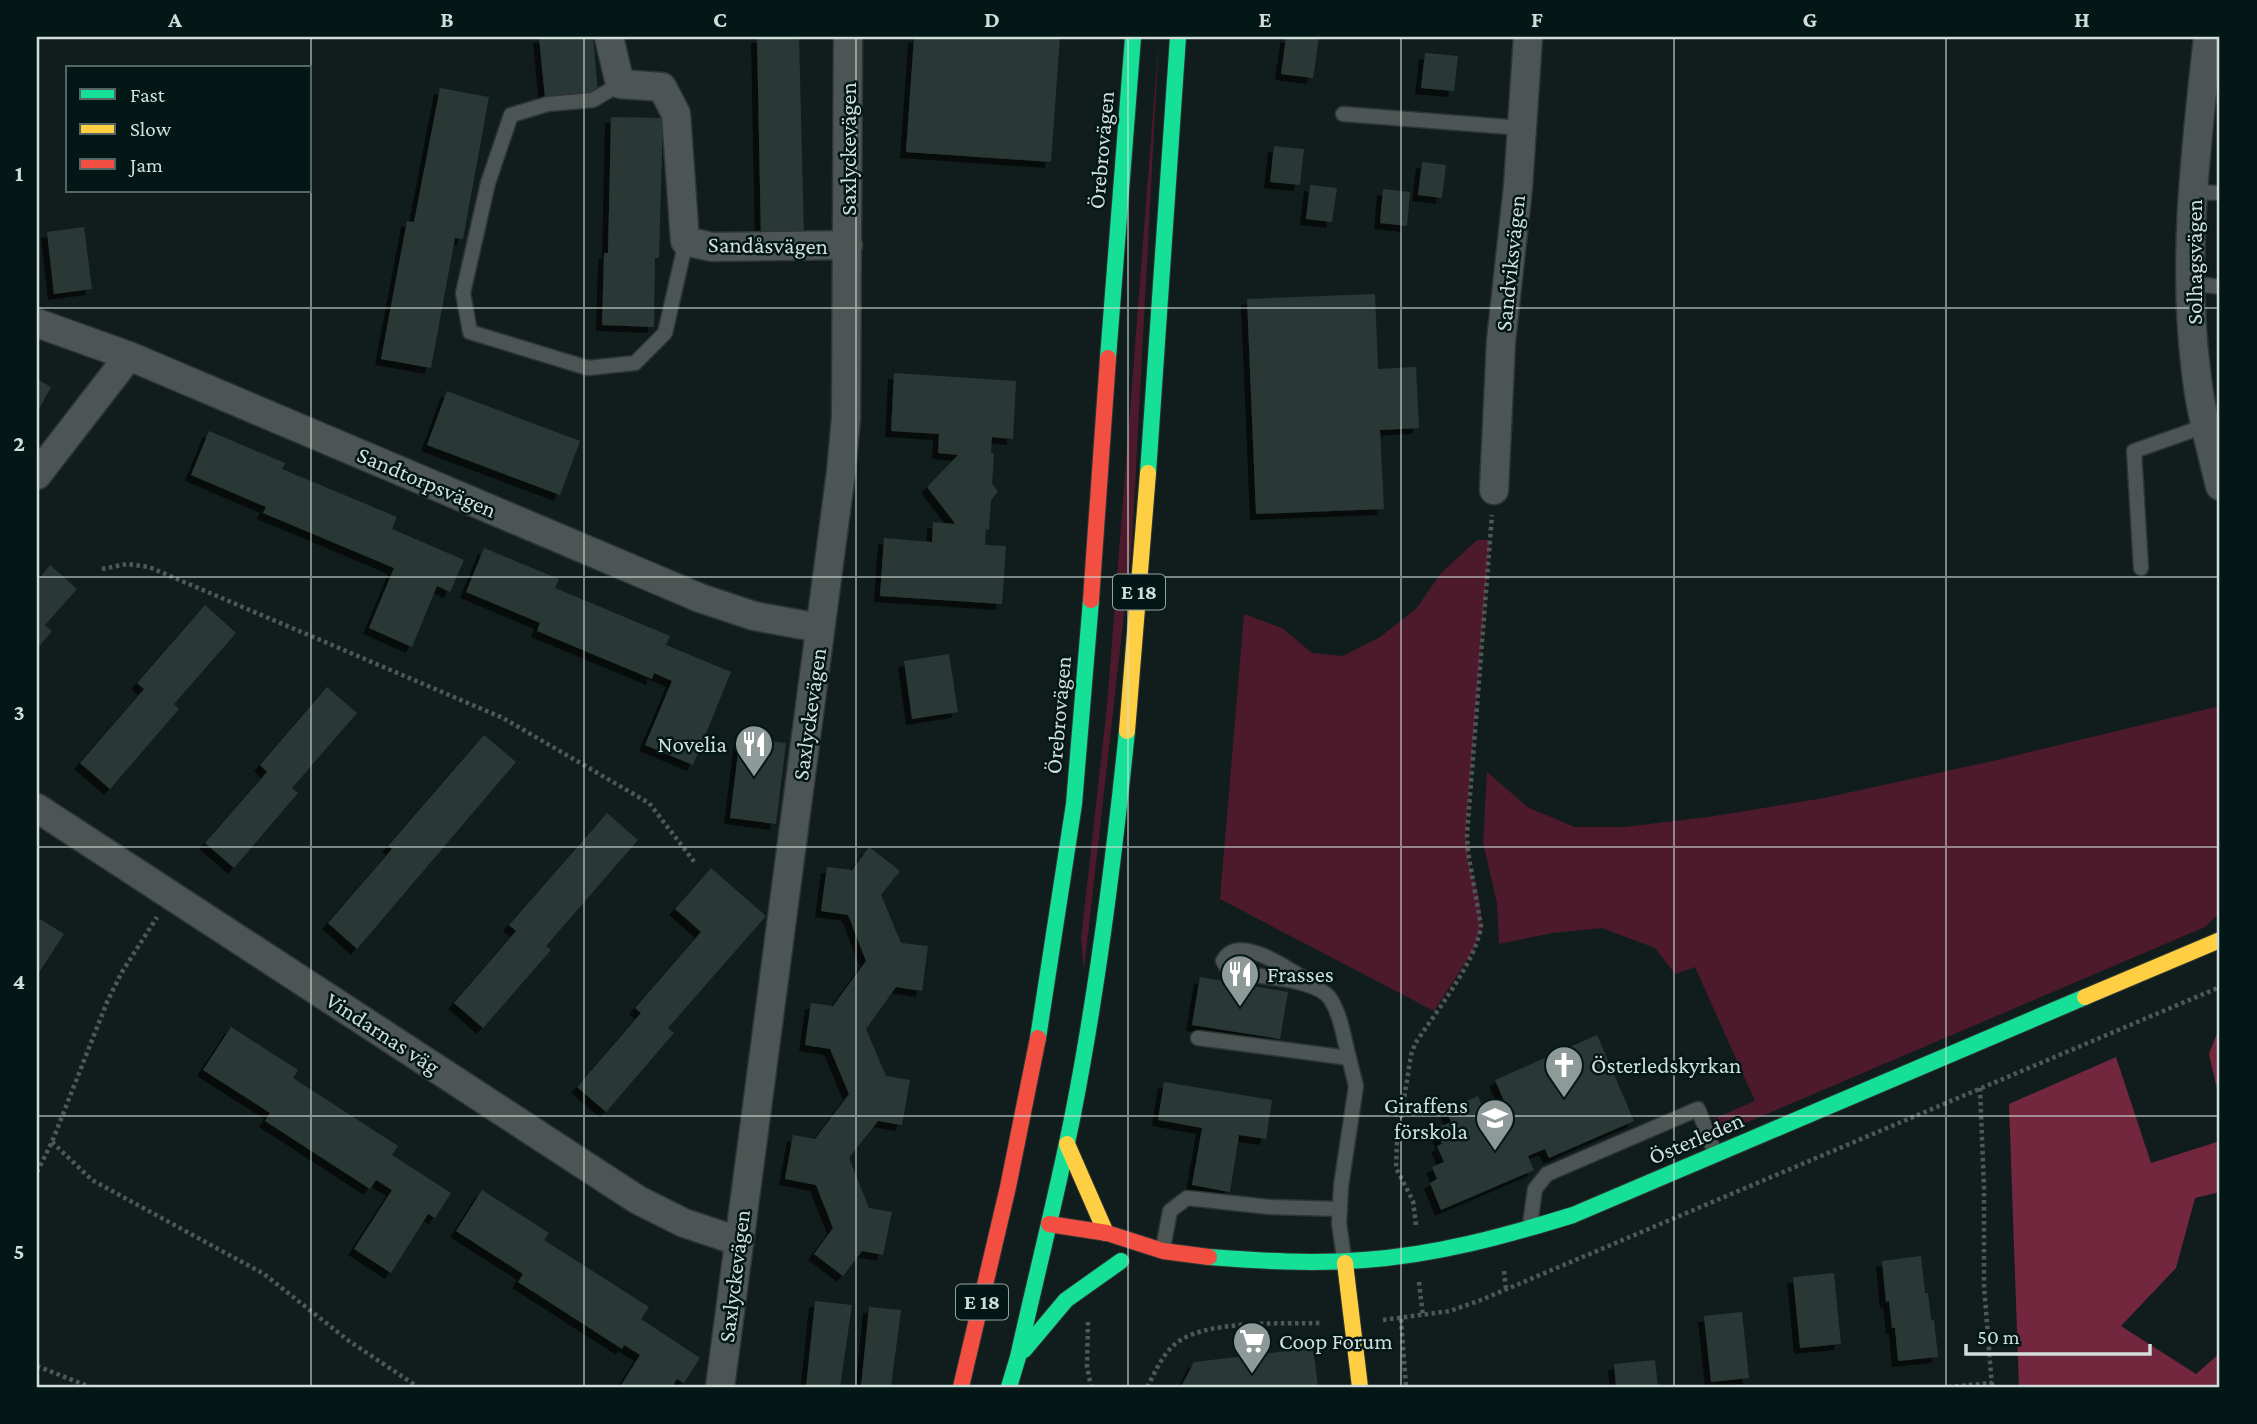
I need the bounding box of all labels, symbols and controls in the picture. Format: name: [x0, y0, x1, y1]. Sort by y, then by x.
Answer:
text: A: [167, 6, 182, 32]
text: B: [440, 6, 454, 32]
text: C: [713, 6, 727, 32]
text: D: [984, 6, 1000, 32]
text: E: [1258, 6, 1272, 32]
text: F: [1531, 6, 1543, 32]
text: G: [1803, 6, 1818, 32]
text: H: [2074, 6, 2090, 32]
legend: [66, 66, 312, 192]
street label: Saxlyckevägen: [835, 82, 861, 216]
text: Fast: [130, 83, 166, 107]
street label: Örebrovägen: [1083, 90, 1119, 210]
text: Slow: [130, 117, 172, 141]
text: Jam: [128, 153, 163, 177]
text: 1: [15, 160, 24, 186]
street label: Sandviksvägen: [1490, 194, 1530, 332]
street label: Solhagsvägen: [2181, 199, 2207, 325]
street label: Sandåsvägen: [708, 231, 828, 259]
text: 2: [13, 430, 25, 456]
street label: Sandtorpsvägen: [354, 441, 500, 523]
road number: E 18: [1113, 574, 1165, 610]
street label: Saxlyckevägen: [787, 646, 831, 782]
street label: Örebrovägen: [1040, 655, 1076, 775]
text: 3: [13, 699, 25, 725]
restaurant icon: Novelia: [733, 723, 775, 778]
place label: Novelia: [657, 731, 727, 757]
restaurant icon: Frasses: [1219, 953, 1261, 1008]
place label: Frasses: [1267, 961, 1334, 987]
text: 4: [13, 968, 25, 994]
street label: Vindarnas väg: [321, 987, 445, 1079]
church icon: Österledskyrkan: [1543, 1044, 1585, 1099]
place label: Österledskyrkan: [1591, 1052, 1741, 1078]
place label: Giraffens förskola: [1384, 1092, 1468, 1144]
school or university icon: Giraffens förskola: [1474, 1097, 1516, 1152]
street label: Österleden: [1645, 1106, 1747, 1170]
street label: Saxlyckevägen: [713, 1208, 755, 1344]
text: 5: [13, 1238, 25, 1264]
road number: E 18: [956, 1284, 1008, 1320]
scale bar: [1966, 1312, 2150, 1356]
supermarket icon: Coop Forum: [1231, 1320, 1273, 1375]
text: 50 m: [1977, 1325, 2020, 1349]
place label: Coop Forum: [1279, 1328, 1393, 1354]

